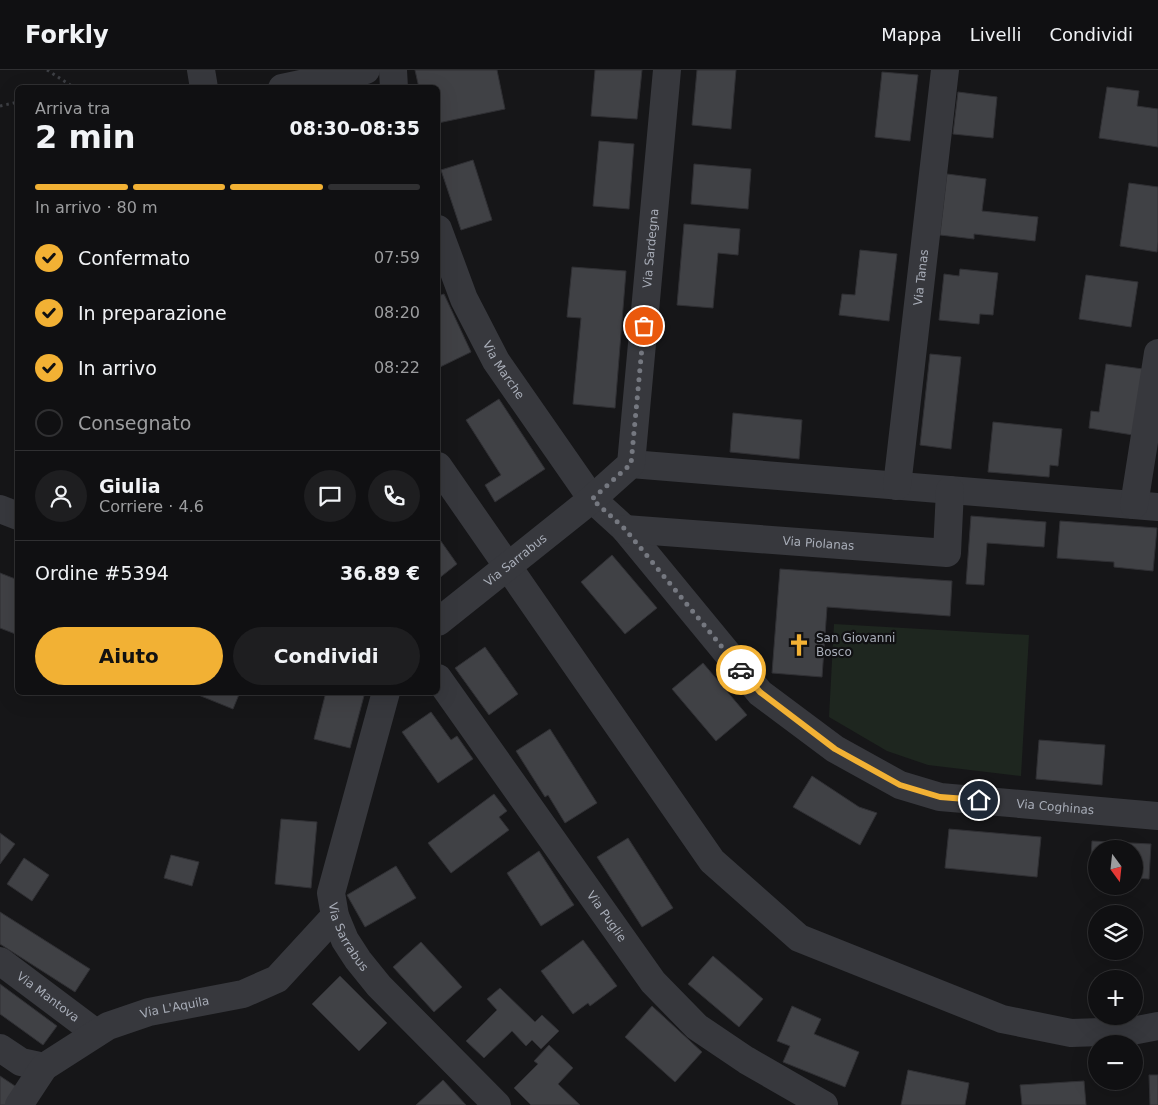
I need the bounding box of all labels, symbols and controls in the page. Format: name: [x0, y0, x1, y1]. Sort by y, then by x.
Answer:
text: Forkly: [25, 21, 109, 49]
text: Mappa: [881, 24, 942, 45]
text: Livelli: [970, 24, 1022, 45]
text: Condividi: [1050, 24, 1133, 45]
text: Arriva tra: [35, 99, 110, 118]
text: 08:30–08:35: [290, 117, 420, 139]
text: 2 min: [35, 118, 136, 156]
text: In arrivo · 80 m: [35, 198, 158, 217]
street label: Via Sardegna: [640, 208, 661, 289]
icon: check: [35, 244, 63, 272]
text: Confermato: [78, 247, 190, 269]
text: 07:59: [374, 248, 420, 267]
street label: Via Tanas: [911, 249, 931, 306]
icon: check: [35, 299, 63, 327]
text: In preparazione: [78, 302, 227, 324]
text: 08:20: [374, 303, 420, 322]
pin: [623, 305, 665, 347]
icon: bag: [630, 312, 658, 340]
street label: Via Marche: [480, 339, 527, 402]
icon: check: [35, 354, 63, 382]
text: In arrivo: [78, 357, 157, 379]
text: 08:22: [374, 358, 420, 377]
text: Consegnato: [78, 412, 191, 434]
button: person: [35, 470, 87, 522]
button: chat: [304, 470, 356, 522]
button: phone: [368, 470, 420, 522]
text: Giulia: [99, 475, 160, 497]
text: Corriere · 4.6: [99, 497, 204, 516]
street label: Via Sarrabus: [481, 531, 549, 589]
street label: Via Piolanas: [782, 534, 855, 553]
text: Ordine #5394: [35, 562, 169, 584]
text: 36.89 €: [340, 562, 420, 584]
button: Aiuto: [35, 627, 223, 685]
button: Condividi: [233, 627, 420, 685]
place label: San Giovanni Bosco: [816, 631, 895, 659]
church icon: San Giovanni Bosco: [786, 632, 812, 658]
courier: [716, 645, 766, 695]
icon: car: [727, 656, 755, 684]
pin: [958, 779, 1000, 821]
icon: home: [965, 786, 993, 814]
street label: Via Coghinas: [1016, 797, 1095, 817]
north arrow: [1088, 840, 1142, 895]
map controls: [1088, 840, 1143, 1090]
street label: Via Puglie: [584, 888, 629, 944]
street label: Via Sarrabus: [326, 901, 371, 974]
button: layers: [1088, 905, 1143, 960]
street label: Via Mantova: [14, 969, 82, 1025]
button: +: [1088, 970, 1143, 1025]
street label: Via L'Aquila: [139, 994, 210, 1021]
button: −: [1088, 1035, 1143, 1090]

